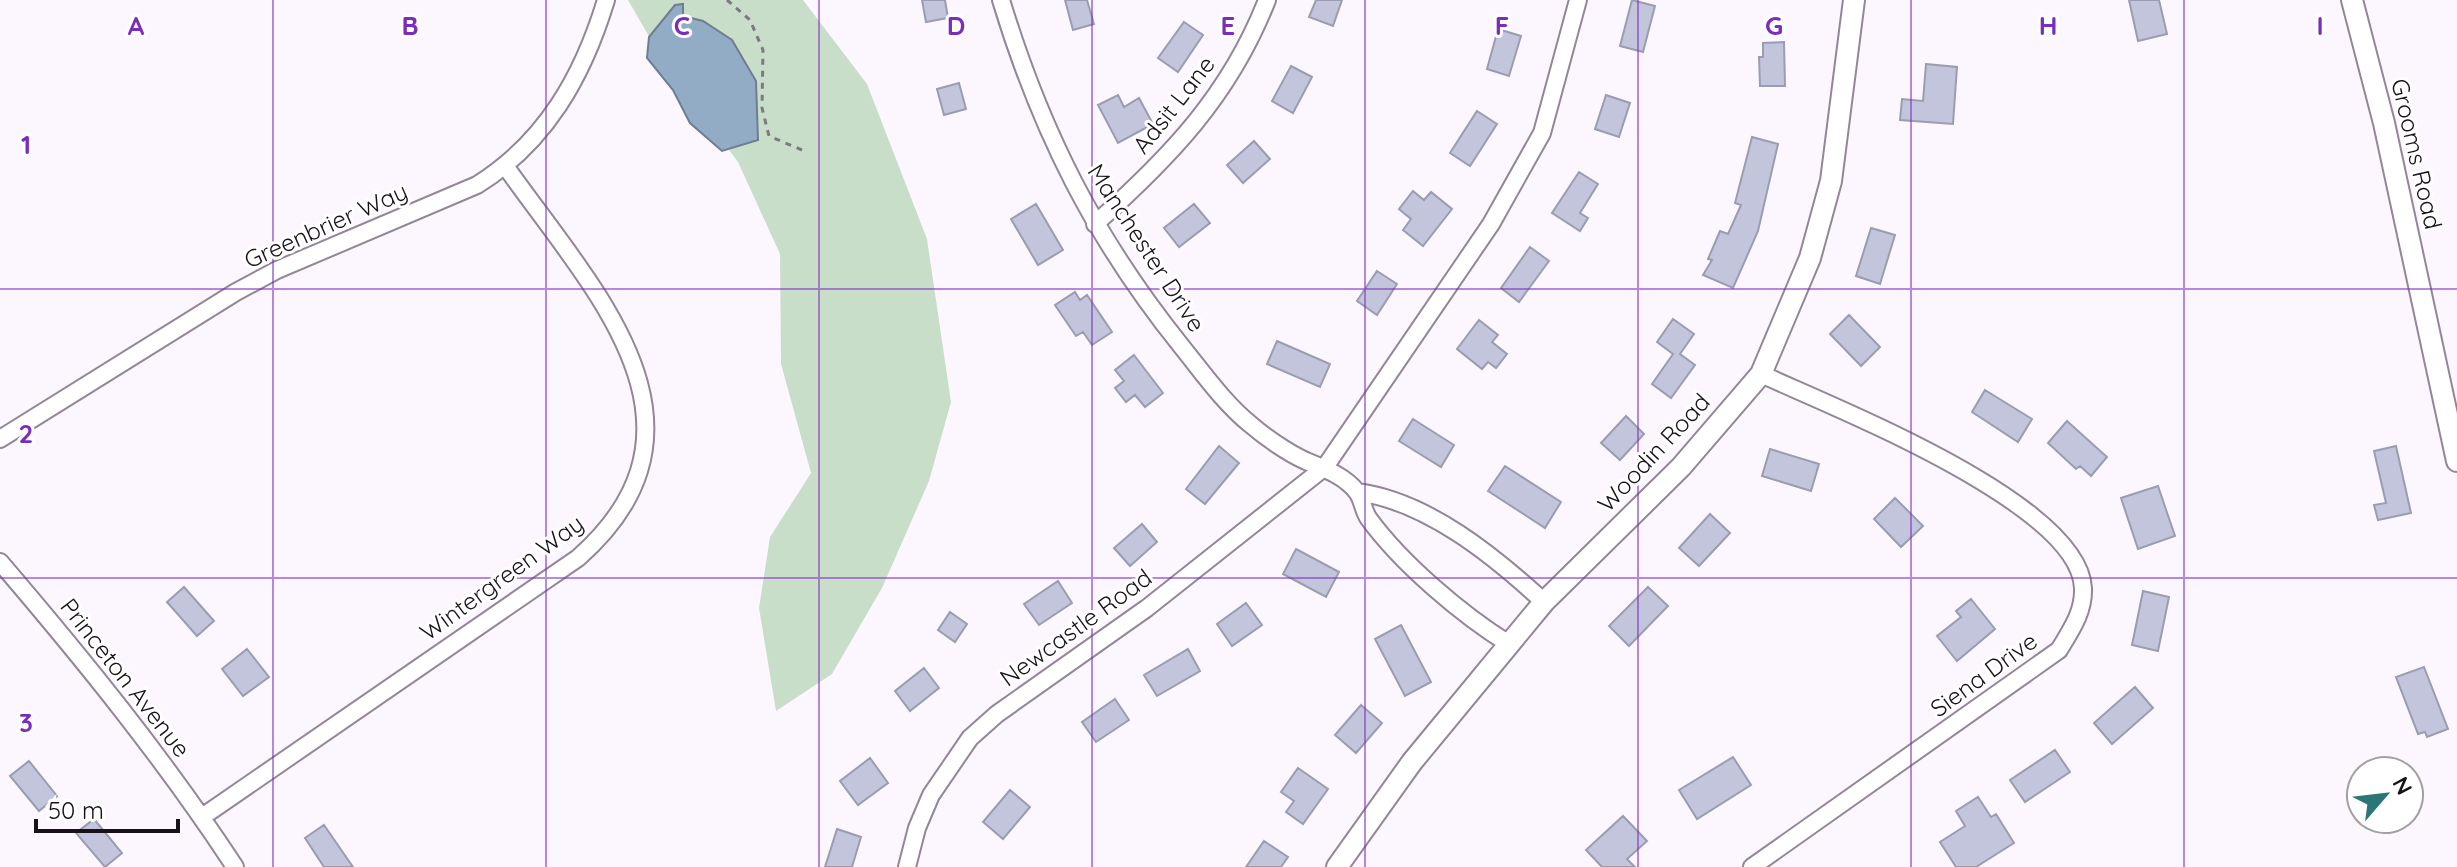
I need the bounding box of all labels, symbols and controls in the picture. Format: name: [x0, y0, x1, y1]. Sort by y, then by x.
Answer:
text: A: [128, 9, 145, 42]
text: B: [401, 9, 419, 42]
text: C: [674, 9, 690, 42]
text: D: [947, 9, 965, 42]
text: E: [1221, 9, 1235, 42]
text: F: [1495, 9, 1509, 42]
text: G: [1765, 9, 1783, 42]
text: H: [2039, 9, 2057, 42]
text: I: [2316, 9, 2324, 42]
street label: Adsit Lane: [1126, 49, 1221, 159]
street label: Grooms Road: [2385, 76, 2449, 232]
text: 1: [21, 128, 31, 161]
street label: Manchester Drive: [1081, 158, 1212, 337]
street label: Greenbrier Way: [239, 176, 412, 275]
street label: Woodin Road: [1591, 387, 1716, 518]
text: 2: [19, 417, 33, 450]
street label: Wintergreen Way: [414, 508, 589, 647]
street label: Newcastle Road: [994, 562, 1157, 692]
street label: Princeton Avenue: [54, 592, 197, 763]
street label: Siena Drive: [1924, 625, 2043, 723]
text: 3: [19, 706, 33, 739]
north arrow: [2345, 755, 2425, 835]
text: N: [2387, 772, 2419, 799]
scale bar: [36, 783, 178, 833]
text: 50 m: [48, 795, 104, 825]

